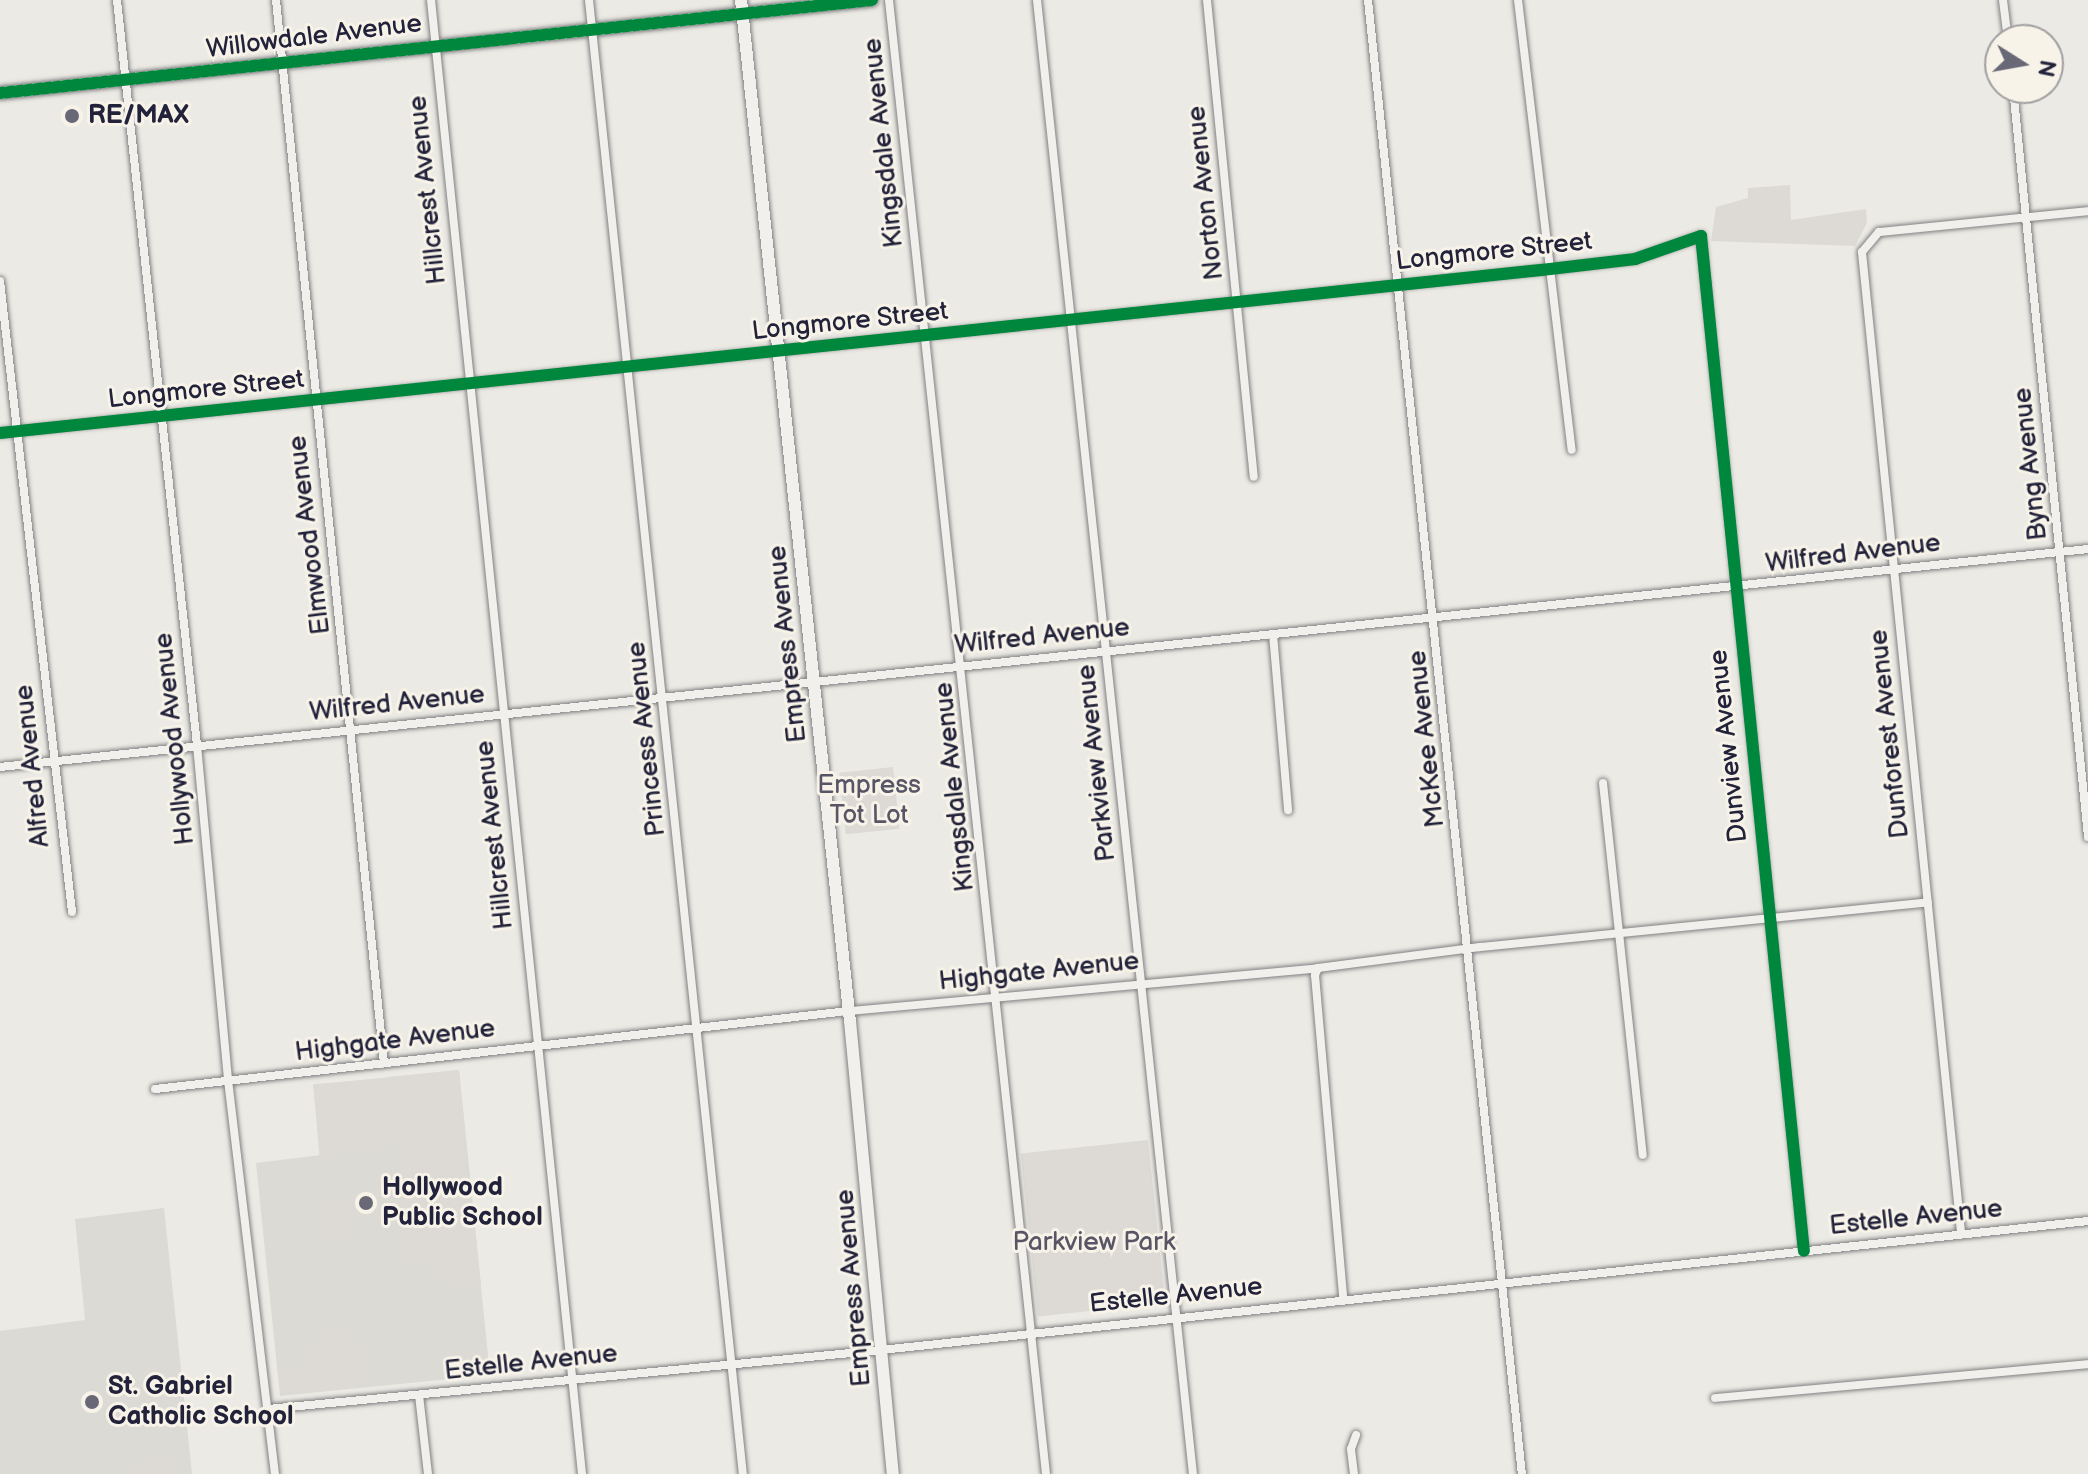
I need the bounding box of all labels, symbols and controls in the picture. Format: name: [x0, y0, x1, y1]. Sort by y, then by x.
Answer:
street label: Willowdale Avenue: [205, 8, 423, 66]
north arrow: [1984, 24, 2064, 104]
street label: Kingsdale Avenue: [857, 37, 911, 249]
text: N: [2031, 58, 2061, 79]
street label: Hillcrest Avenue: [403, 94, 453, 286]
place label: RE/MAX: [88, 100, 189, 132]
street label: Norton Avenue: [1181, 104, 1231, 282]
marker: RE/MAX: [63, 107, 81, 125]
street label: Longmore Street: [1394, 226, 1594, 278]
street label: Longmore Street: [750, 296, 950, 348]
street label: Longmore Street: [106, 364, 306, 416]
street label: Byng Avenue: [2007, 386, 2055, 542]
street label: Elmwood Avenue: [282, 434, 338, 636]
street label: Wilfred Avenue: [1764, 528, 1942, 580]
street label: Empress Avenue: [762, 544, 814, 744]
street label: Wilfred Avenue: [953, 612, 1131, 662]
street label: Dunforest Avenue: [1864, 628, 1916, 840]
street label: Hollywood Avenue: [148, 631, 202, 847]
street label: Princess Avenue: [621, 640, 673, 838]
street label: Dunview Avenue: [1703, 648, 1755, 844]
street label: McKee Avenue: [1402, 649, 1452, 829]
street label: Parkview Avenue: [1071, 663, 1123, 863]
street label: Wilfred Avenue: [308, 679, 486, 729]
street label: Kingsdale Avenue: [928, 681, 982, 893]
street label: Alfred Avenue: [9, 683, 57, 849]
street label: Hillcrest Avenue: [470, 739, 520, 931]
park label: Empress Tot Lot: [817, 770, 921, 832]
street label: Highgate Avenue: [937, 946, 1141, 998]
street label: Highgate Avenue: [293, 1013, 497, 1069]
place label: Hollywood Public School: [382, 1172, 543, 1234]
street label: Empress Avenue: [830, 1188, 878, 1388]
street label: Estelle Avenue: [1828, 1193, 2004, 1243]
marker: Hollywood Public School: [357, 1194, 375, 1212]
park label: Parkview Park: [1013, 1227, 1175, 1259]
street label: Estelle Avenue: [1088, 1271, 1264, 1321]
street label: Estelle Avenue: [443, 1338, 619, 1388]
place label: St. Gabriel Catholic School: [108, 1371, 294, 1432]
marker: St. Gabriel Catholic School: [83, 1393, 101, 1411]

